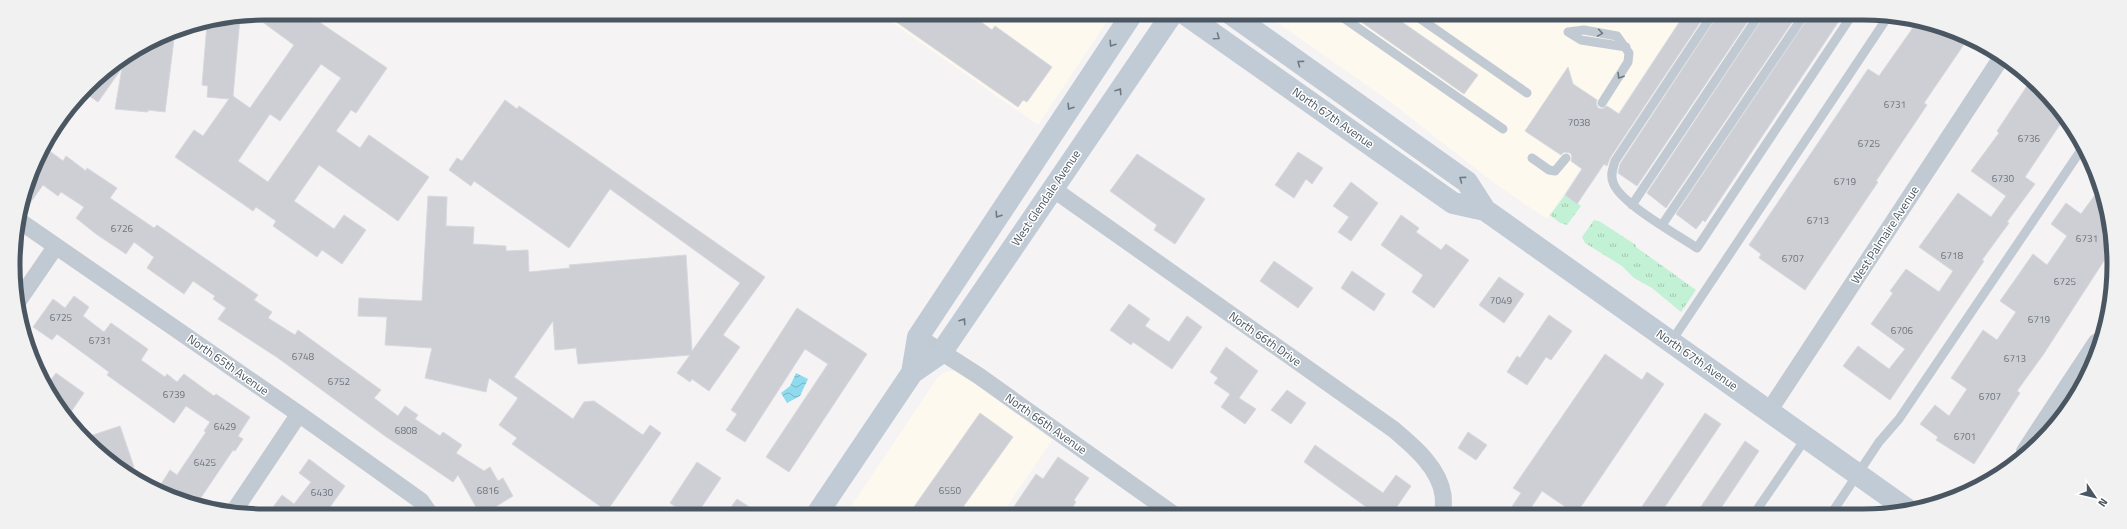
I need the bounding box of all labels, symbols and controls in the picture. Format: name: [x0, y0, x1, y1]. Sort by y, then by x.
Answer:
one-way arrow: [1597, 28, 1603, 37]
one-way arrow: [1213, 32, 1220, 40]
one-way arrow: [1109, 40, 1117, 47]
one-way arrow: [1297, 61, 1304, 68]
one-way arrow: [1617, 72, 1625, 79]
street label: North 67th Avenue: [1288, 82, 1378, 153]
one-way arrow: [1114, 88, 1122, 95]
house number: 6731: [1884, 97, 1906, 112]
one-way arrow: [1067, 103, 1075, 110]
house number: 7038: [1568, 115, 1591, 130]
house number: 6736: [2018, 131, 2041, 146]
house number: 6725: [1858, 136, 1881, 151]
street label: West Glendale Avenue: [1006, 146, 1085, 250]
house number: 6730: [1992, 171, 2015, 186]
house number: 6719: [1834, 174, 1857, 189]
one-way arrow: [1460, 177, 1467, 184]
street label: West Palmaire Avenue: [1846, 182, 1924, 288]
one-way arrow: [995, 211, 1003, 218]
house number: 6713: [1807, 213, 1829, 228]
house number: 6726: [111, 221, 134, 236]
house number: 6731: [2076, 231, 2098, 246]
house number: 6718: [1941, 248, 1964, 263]
house number: 6707: [1782, 251, 1804, 266]
house number: 6725: [2054, 274, 2077, 289]
house number: 7049: [1490, 293, 1513, 308]
street label: North 66th Drive: [1225, 306, 1305, 371]
house number: 6725: [50, 310, 73, 325]
house number: 6719: [2028, 312, 2051, 327]
one-way arrow: [958, 318, 965, 325]
house number: 6706: [1891, 323, 1914, 338]
street label: North 67th Avenue: [1652, 324, 1742, 395]
street label: North 65th Avenue: [183, 329, 273, 400]
house number: 6731: [89, 333, 111, 348]
house number: 6748: [292, 349, 315, 364]
house number: 6713: [2004, 351, 2026, 366]
house number: 6752: [328, 374, 350, 389]
house number: 6739: [163, 387, 186, 402]
street label: North 66th Avenue: [1001, 388, 1091, 459]
house number: 6707: [1979, 389, 2001, 404]
house number: 6429: [214, 419, 237, 434]
house number: 6808: [395, 423, 418, 438]
house number: 6701: [1954, 429, 1976, 444]
house number: 6425: [194, 455, 217, 470]
north arrow: [2075, 477, 2115, 517]
house number: 6816: [477, 483, 500, 498]
house number: 6550: [939, 483, 962, 498]
house number: 6430: [311, 485, 334, 500]
text: N: [2094, 495, 2112, 510]

